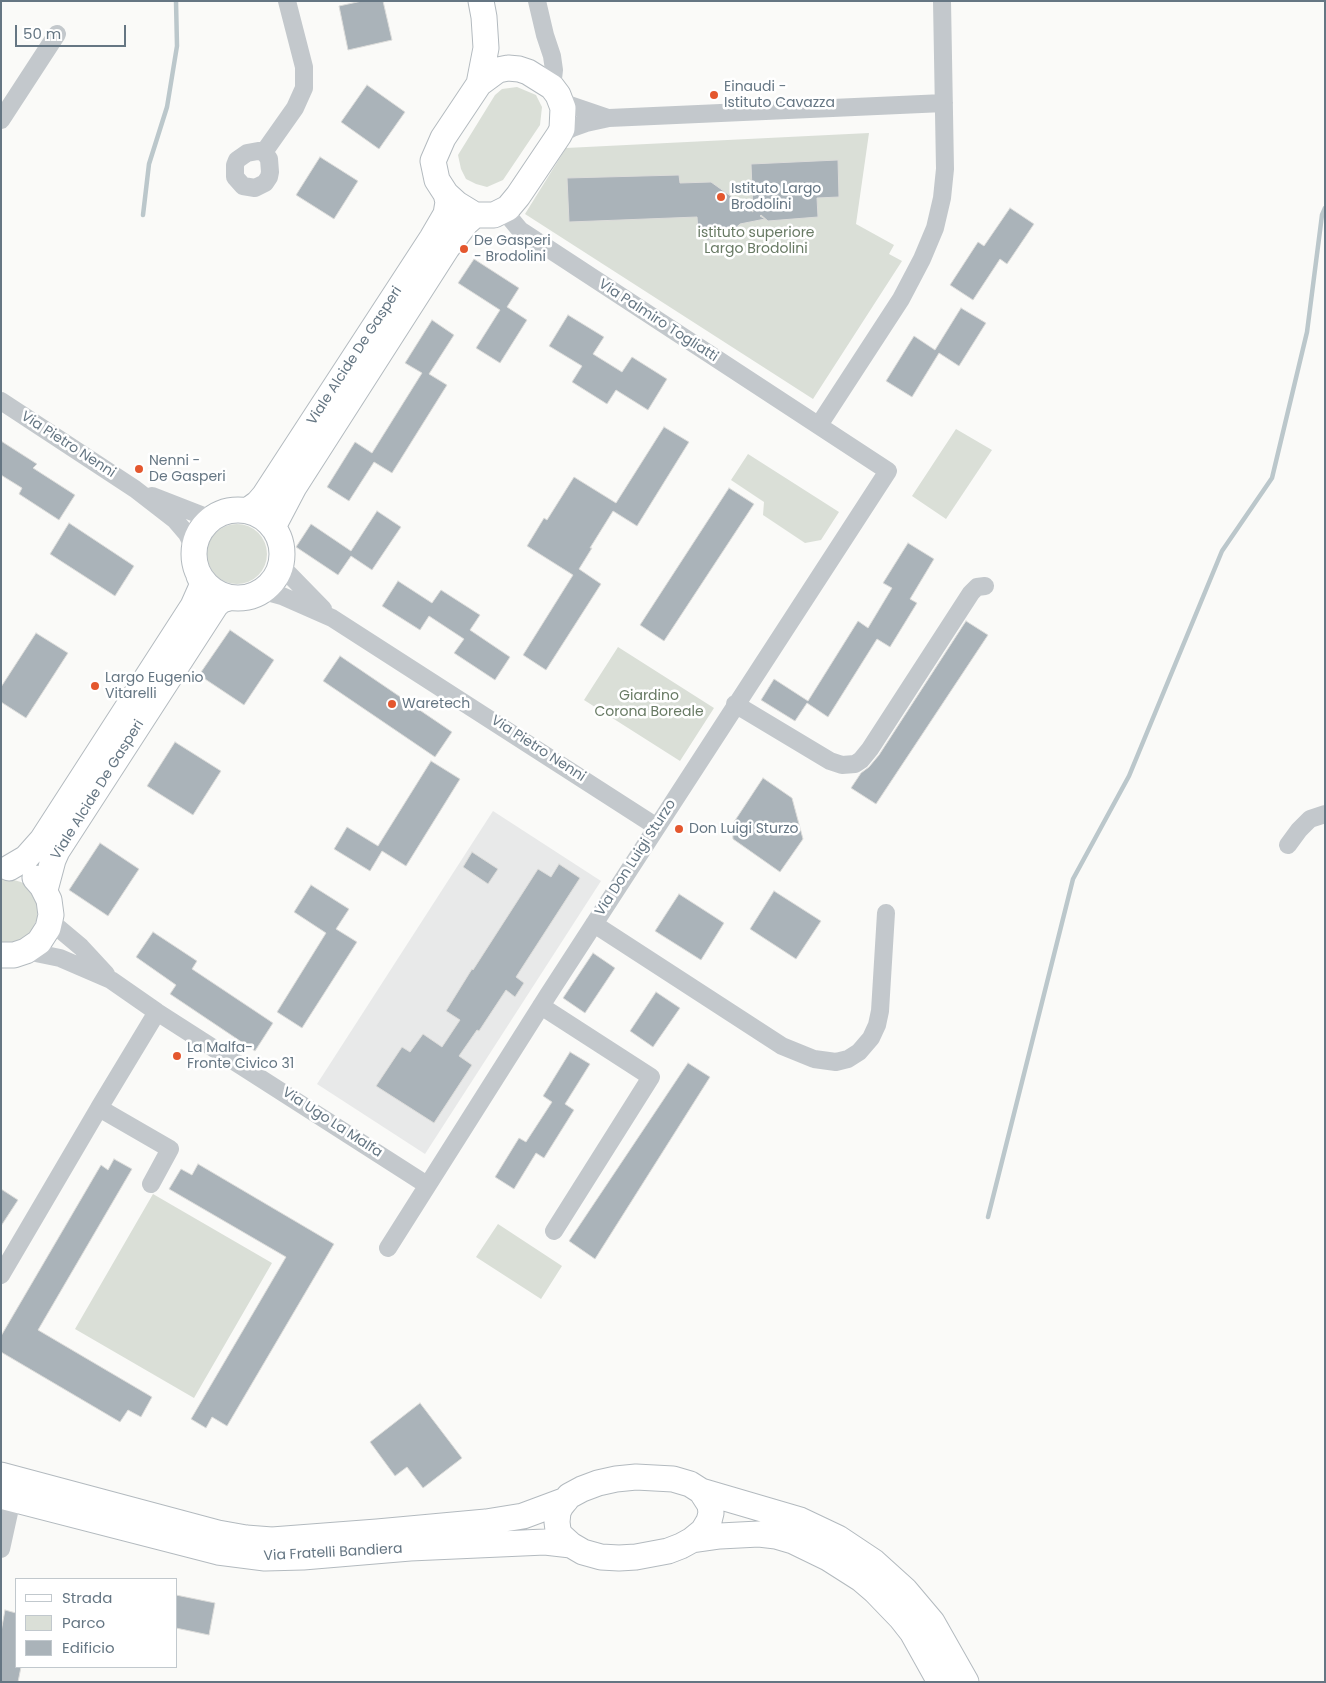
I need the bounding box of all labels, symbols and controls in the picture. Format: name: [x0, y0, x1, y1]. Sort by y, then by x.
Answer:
scale bar: [18, 15, 129, 47]
text: 50 m: [23, 23, 61, 44]
place label: Einaudi - Istituto Cavazza: [724, 79, 835, 111]
marker: Einaudi - Istituto Cavazza: [708, 89, 720, 101]
place label: Istituto Largo Brodolini: [731, 181, 821, 213]
marker: Istituto Largo Brodolini: [715, 191, 727, 203]
park label: istituto superiore Largo Brodolini: [697, 225, 815, 258]
place label: De Gasperi - Brodolini: [474, 233, 551, 266]
marker: De Gasperi - Brodolini: [458, 243, 470, 255]
street label: Via Palmiro Togliatti: [595, 276, 721, 366]
street label: Viale Alcide De Gasperi: [304, 284, 406, 428]
street label: Via Pietro Nenni: [18, 408, 118, 482]
place label: Nenni - De Gasperi: [149, 453, 226, 486]
marker: Nenni - De Gasperi: [133, 463, 145, 475]
place label: Largo Eugenio Vitarelli: [105, 670, 204, 702]
marker: Largo Eugenio Vitarelli: [89, 680, 101, 692]
park label: Giardino Corona Boreale: [594, 688, 704, 720]
place label: Waretech: [402, 696, 470, 712]
marker: Waretech: [386, 698, 398, 710]
street label: Via Pietro Nenni: [488, 712, 588, 786]
street label: Viale Alcide De Gasperi: [48, 717, 148, 863]
street label: Via Don Luigi Sturzo: [592, 797, 680, 919]
place label: Don Luigi Sturzo: [689, 821, 798, 837]
marker: Don Luigi Sturzo: [673, 823, 685, 835]
place label: La Malfa- Fronte Civico 31: [187, 1040, 294, 1072]
marker: La Malfa- Fronte Civico 31: [171, 1050, 183, 1062]
street label: Via Ugo La Malfa: [279, 1084, 385, 1162]
street label: Via Fratelli Bandiera: [263, 1541, 403, 1565]
legend: [15, 1578, 178, 1668]
text: Strada: [62, 1587, 112, 1608]
text: Parco: [62, 1612, 105, 1633]
text: Edificio: [62, 1637, 115, 1658]

